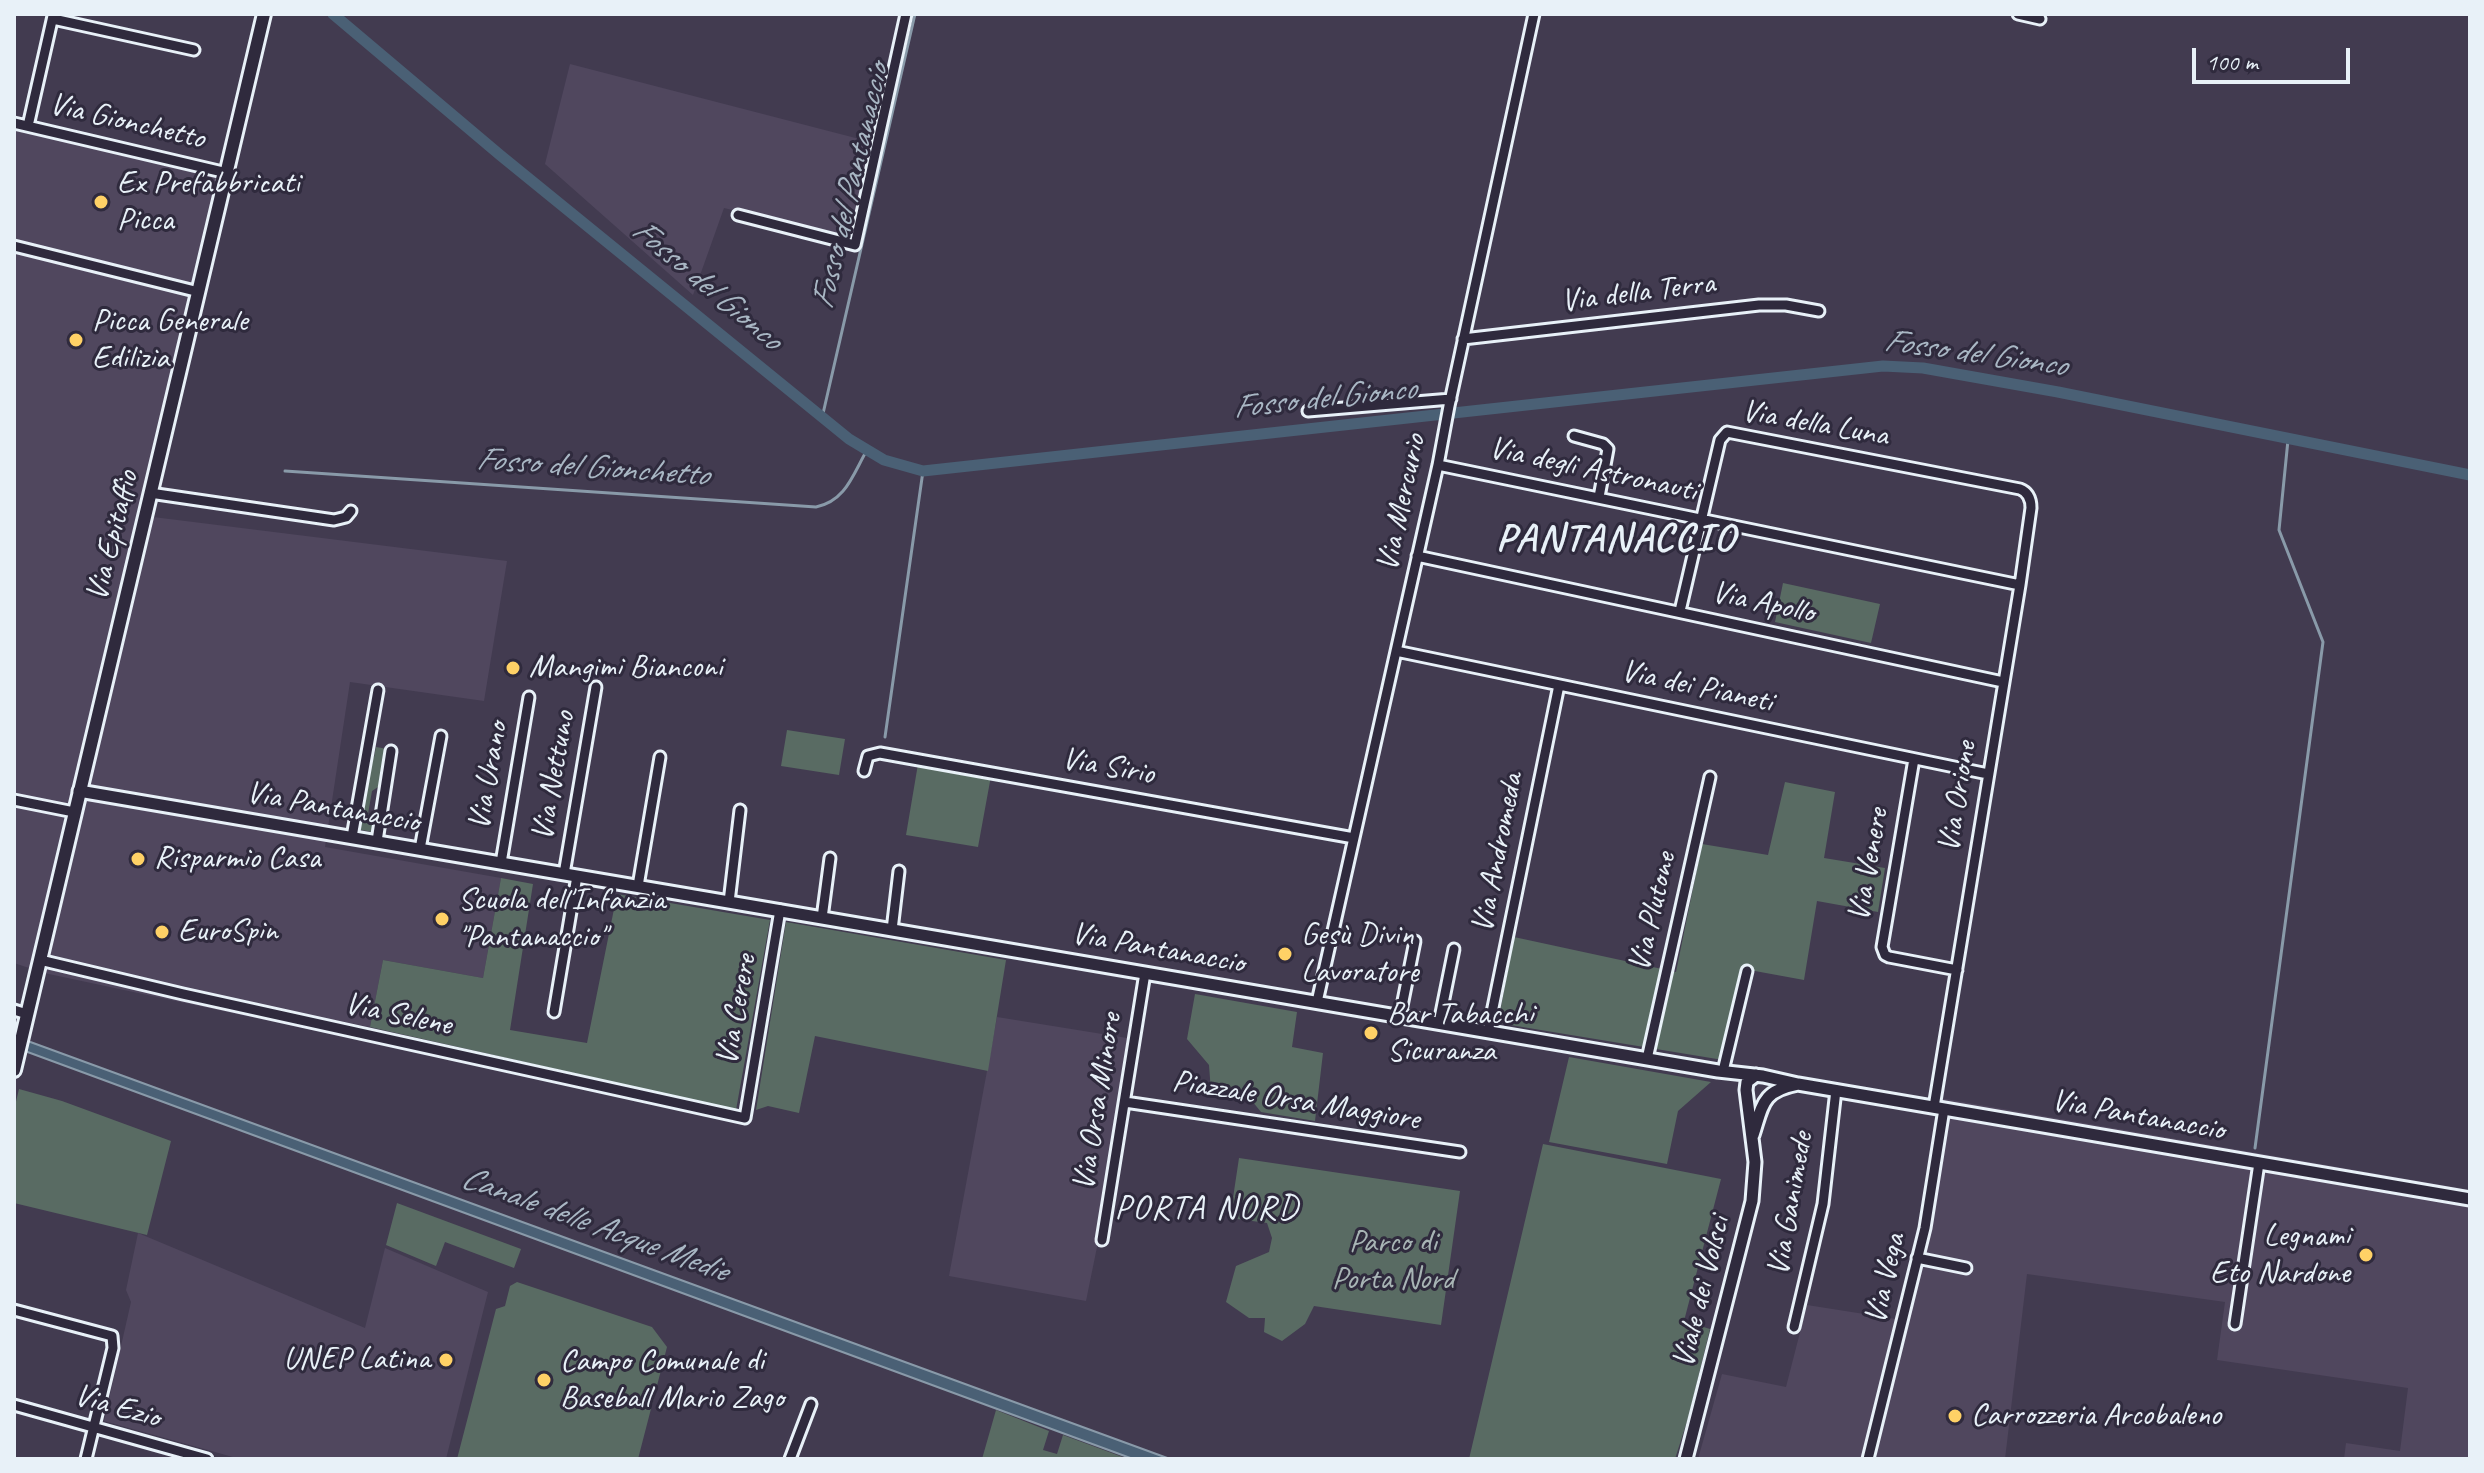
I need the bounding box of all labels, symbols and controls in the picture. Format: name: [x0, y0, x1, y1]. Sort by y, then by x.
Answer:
scale bar: [2196, 32, 2354, 82]
text: 100 m: [2206, 47, 2258, 77]
water label: Fosso del Pantanaccio: [803, 61, 899, 313]
street label: Via Gionchetto: [45, 85, 209, 159]
place label: Ex Prefabbricati Picca: [117, 165, 300, 240]
marker: Ex Prefabbricati Picca: [92, 193, 110, 211]
water label: Fosso del Gionco: [623, 211, 789, 359]
street label: Via della Terra: [1559, 265, 1717, 321]
place label: Picca Generale Edilizia: [92, 303, 248, 378]
water label: Fosso del Gionco: [1882, 321, 2068, 387]
marker: Picca Generale Edilizia: [67, 331, 85, 349]
water label: Fosso del Gionco: [1231, 369, 1417, 429]
street label: Via della Luna: [1739, 392, 1891, 456]
street label: Via degli Astronauti: [1486, 429, 1700, 511]
street label: Via Mercurio: [1369, 431, 1435, 575]
water label: Fosso del Gionchetto: [475, 440, 709, 496]
street label: Via Epitaffio: [78, 467, 148, 605]
district label: PANTANACCIO: [1496, 516, 1736, 564]
street label: Via Apollo: [1708, 573, 1818, 633]
place label: Mangimi Bianconi: [529, 649, 723, 687]
street label: Via dei Pianeti: [1618, 652, 1776, 722]
marker: Mangimi Bianconi: [504, 659, 522, 677]
street label: Via Nettuno: [524, 708, 584, 844]
street label: Via Urano: [461, 719, 517, 833]
street label: Via Orione: [1930, 739, 1986, 855]
street label: Via Sirio: [1059, 740, 1157, 794]
street label: Via Andromeda: [1464, 770, 1532, 936]
street label: Via Pantanaccio: [243, 774, 423, 842]
street label: Via Venere: [1840, 805, 1898, 925]
place label: Risparmio Casa: [154, 840, 320, 878]
street label: Via Plutone: [1621, 849, 1685, 975]
marker: Risparmio Casa: [129, 850, 147, 868]
place label: Scuola dell'Infanzia "Pantanaccio": [458, 882, 665, 957]
marker: Scuola dell'Infanzia "Pantanaccio": [433, 910, 451, 928]
place label: EuroSpin: [178, 913, 278, 951]
street label: Via Pantanaccio: [1068, 915, 1248, 983]
place label: Gesù Divin Lavoratore: [1301, 917, 1418, 992]
marker: EuroSpin: [153, 923, 171, 941]
marker: Gesù Divin Lavoratore: [1276, 945, 1294, 963]
street label: Via Cerere: [708, 952, 766, 1068]
street label: Via Selene: [341, 985, 455, 1045]
place label: Bar Tabacchi Sicuranza: [1387, 996, 1533, 1071]
street label: Via Orsa Minore: [1065, 1010, 1131, 1194]
marker: Bar Tabacchi Sicuranza: [1362, 1024, 1380, 1042]
street label: Piazzale Orsa Maggiore: [1170, 1062, 1422, 1140]
street label: Via Pantanaccio: [2048, 1082, 2228, 1150]
street label: Via Ganimede: [1759, 1129, 1823, 1279]
water label: Canale delle Acque Medie: [455, 1158, 733, 1292]
district label: PORTA NORD: [1116, 1189, 1298, 1229]
street label: Viale dei Volsci: [1665, 1212, 1739, 1372]
place label: Legnami Eto Nardone: [2210, 1218, 2350, 1293]
park label: Parco di Porta Nord: [1332, 1224, 1454, 1299]
street label: Via Vega: [1857, 1230, 1915, 1328]
marker: Legnami Eto Nardone: [2357, 1246, 2375, 1264]
place label: UNEP Latina: [283, 1341, 430, 1379]
place label: Campo Comunale di Baseball Mario Zago: [560, 1343, 784, 1418]
marker: UNEP Latina: [437, 1351, 455, 1369]
marker: Campo Comunale di Baseball Mario Zago: [535, 1371, 553, 1389]
street label: Via Ezio: [70, 1376, 164, 1438]
place label: Carrozzeria Arcobaleno: [1971, 1397, 2221, 1435]
marker: Carrozzeria Arcobaleno: [1946, 1407, 1964, 1425]

